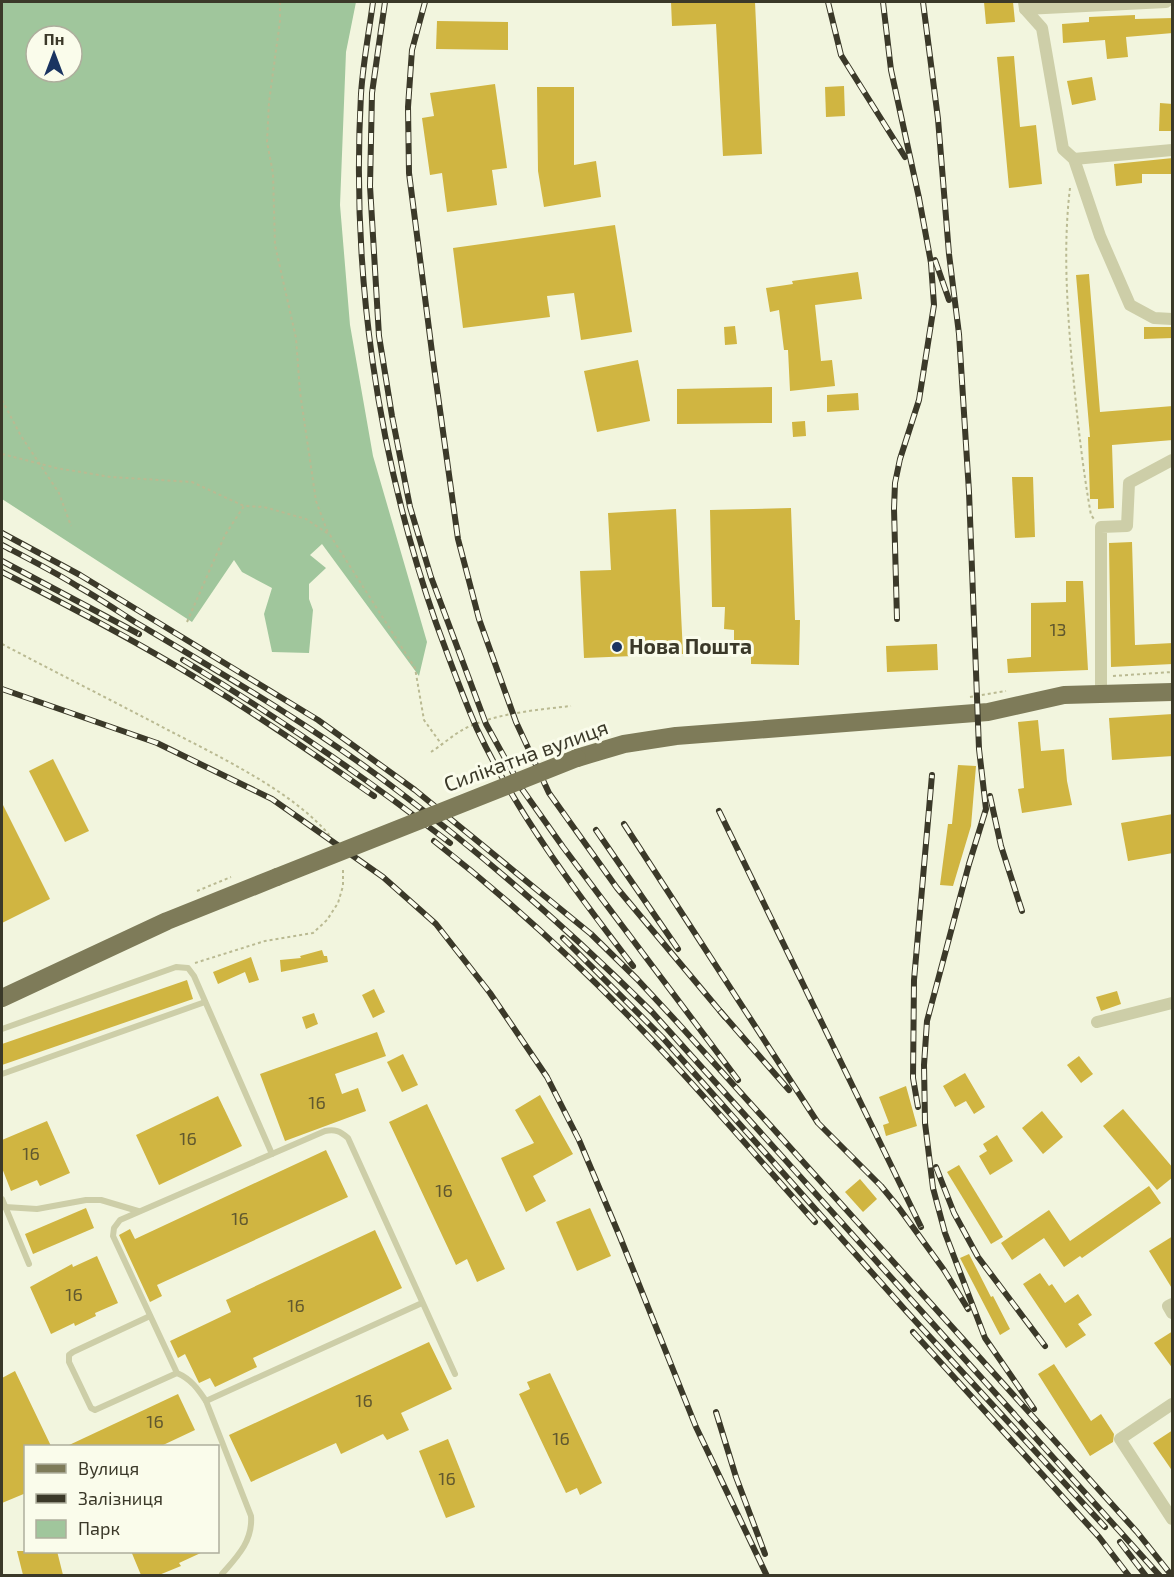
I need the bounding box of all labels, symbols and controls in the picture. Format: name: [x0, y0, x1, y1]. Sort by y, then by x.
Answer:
north arrow: [24, 24, 84, 84]
text: Пн: [44, 29, 64, 48]
house number: 13: [1049, 618, 1067, 640]
place label: Нова Пошта: [629, 633, 752, 658]
marker: Нова Пошта: [610, 640, 624, 654]
street label: Силікатна вулиця: [440, 713, 611, 797]
house number: 16: [308, 1091, 326, 1113]
house number: 16: [179, 1127, 197, 1149]
house number: 16: [22, 1142, 40, 1164]
house number: 16: [435, 1179, 453, 1201]
house number: 16: [231, 1207, 249, 1229]
house number: 16: [65, 1283, 83, 1305]
house number: 16: [287, 1294, 305, 1316]
house number: 16: [355, 1389, 373, 1411]
house number: 16: [146, 1410, 164, 1432]
house number: 16: [552, 1427, 570, 1449]
legend: [24, 1445, 219, 1553]
text: Вулиця: [78, 1457, 139, 1479]
house number: 16: [438, 1467, 456, 1489]
text: Залізниця: [78, 1487, 163, 1509]
text: Парк: [78, 1517, 120, 1539]

